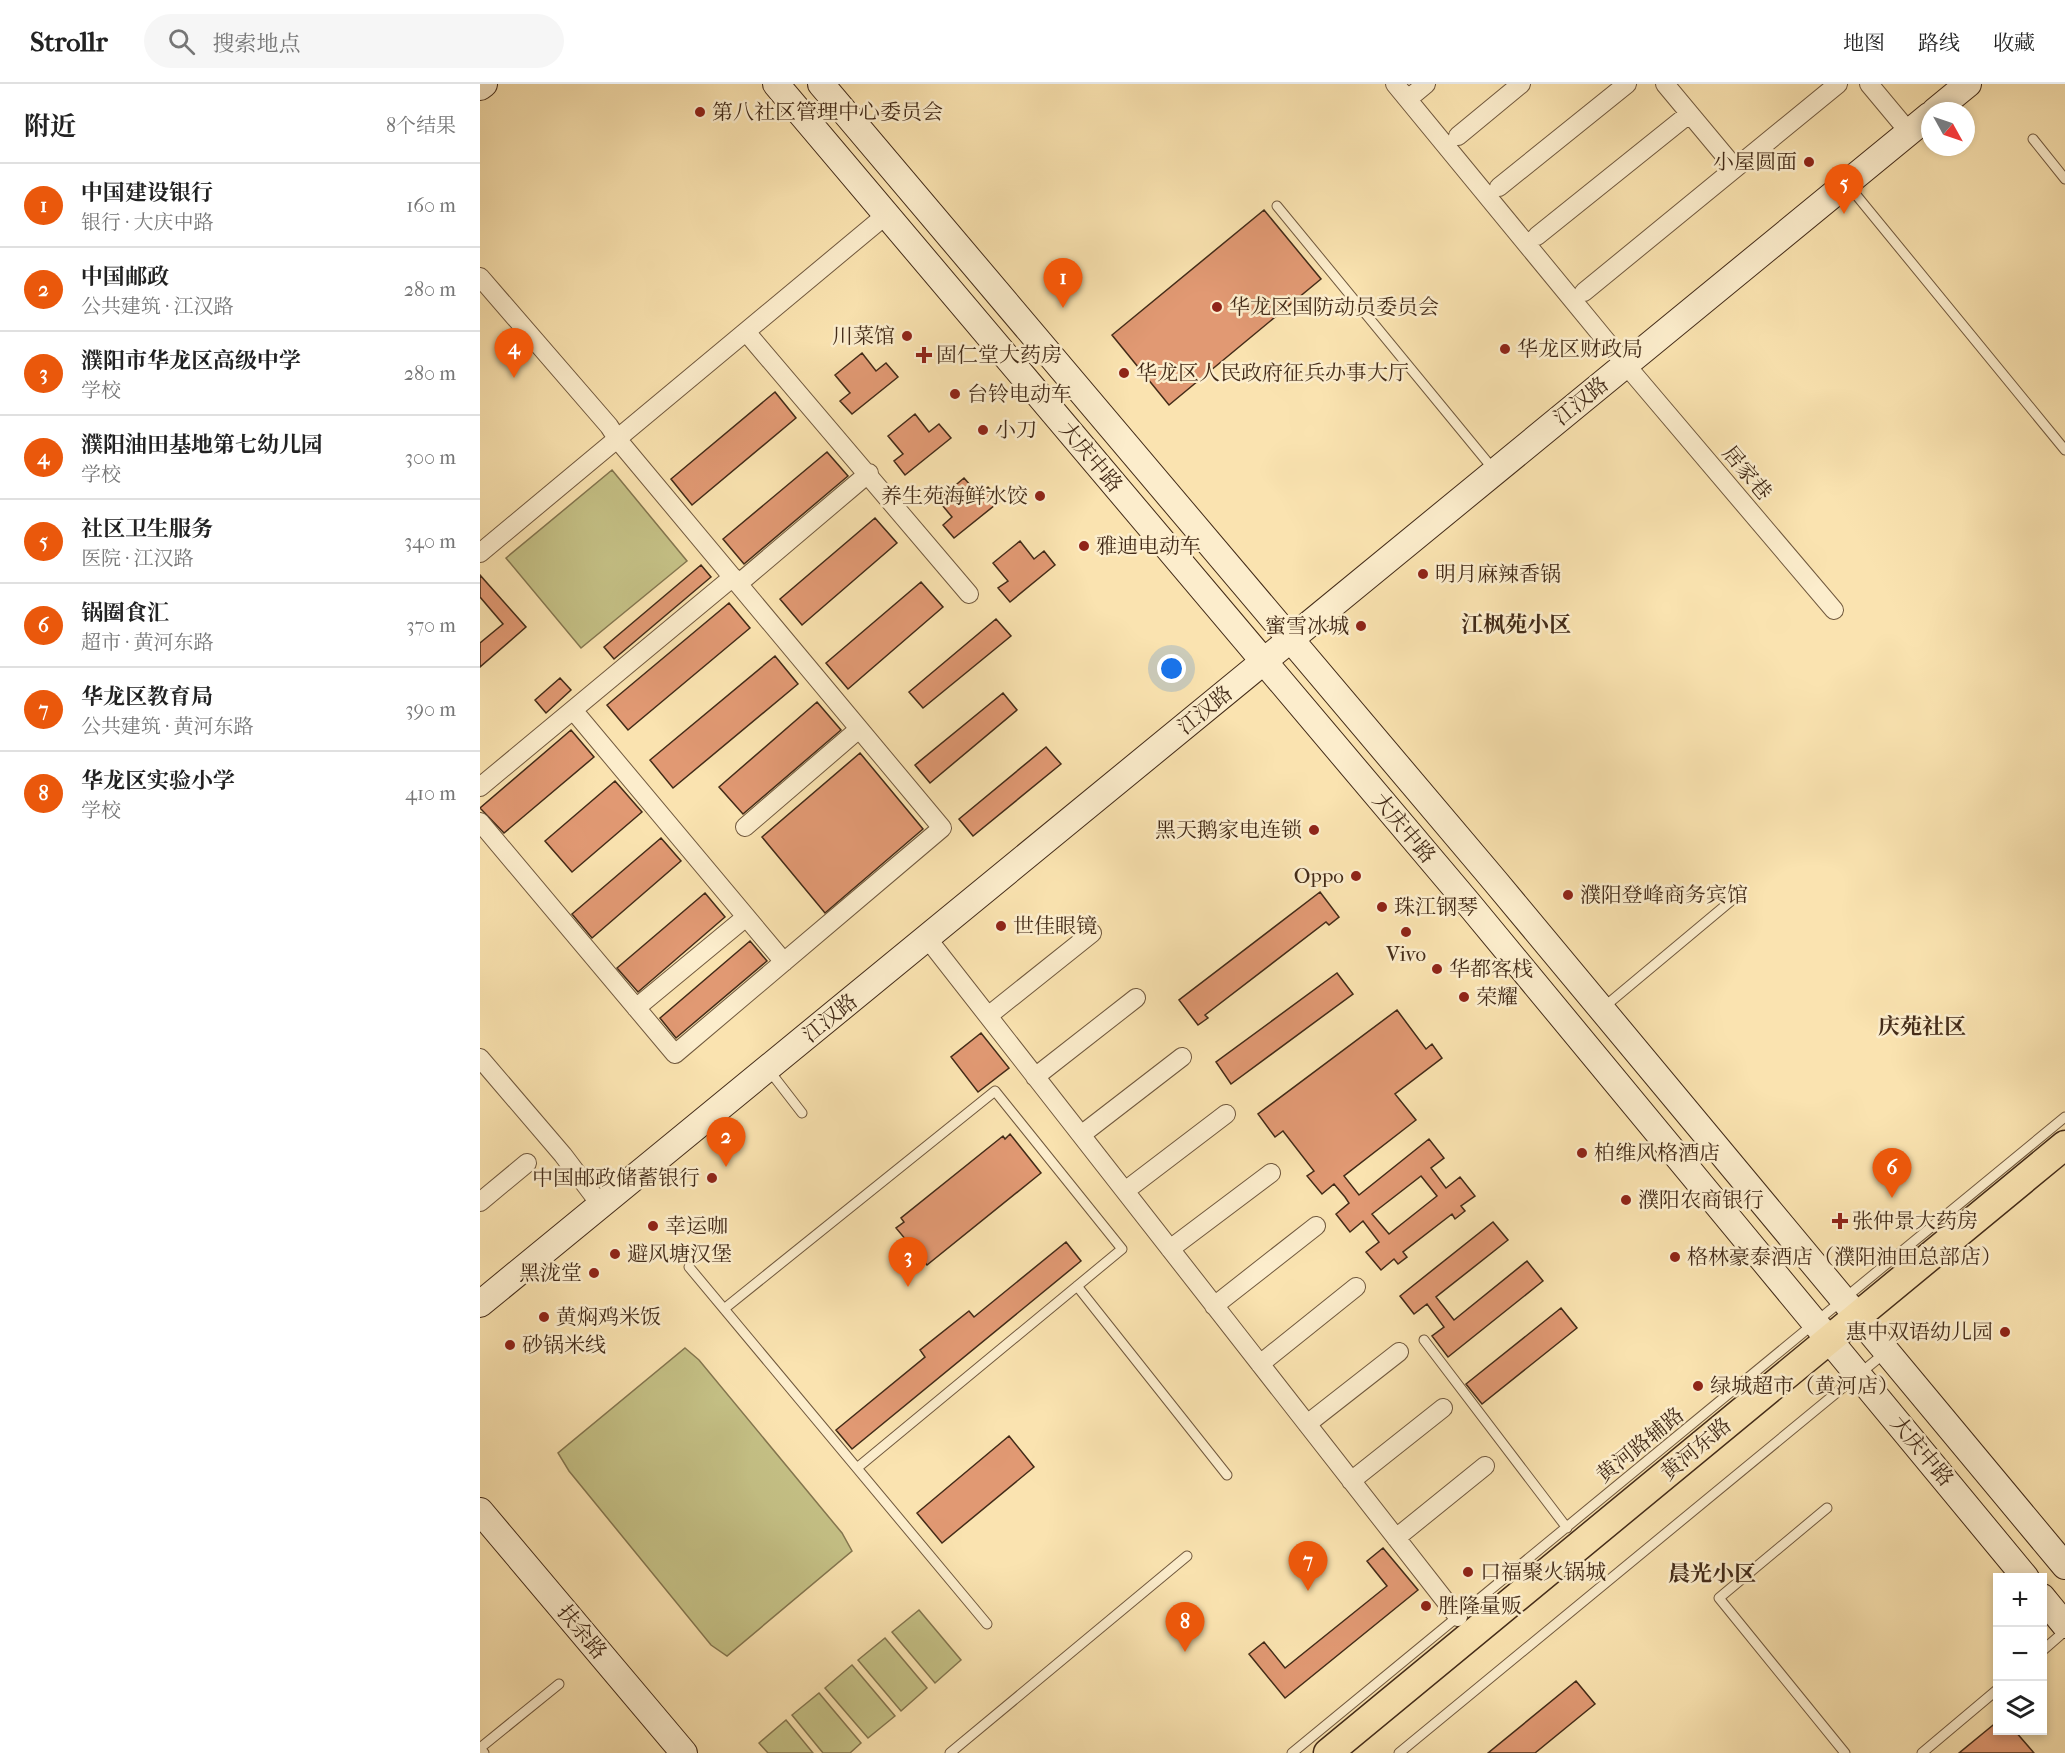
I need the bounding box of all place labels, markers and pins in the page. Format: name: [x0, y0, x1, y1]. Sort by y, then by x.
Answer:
place label: 第八社区管理中心委员会: [712, 100, 943, 124]
marker: 第八社区管理中心委员会: [693, 105, 707, 119]
place label: 小屋圆面: [1713, 150, 1797, 174]
marker: 小屋圆面: [1802, 155, 1816, 169]
pin: 5: [1824, 164, 1864, 214]
pin: 1: [1044, 258, 1082, 308]
place label: 华龙区国防动员委员会: [1229, 295, 1439, 319]
marker: 华龙区国防动员委员会: [1210, 300, 1224, 314]
place label: 川菜馆: [832, 324, 895, 348]
pin: 4: [495, 328, 534, 378]
marker: 川菜馆: [900, 329, 914, 343]
place label: 华龙区财政局: [1517, 337, 1643, 361]
marker: 华龙区财政局: [1498, 342, 1512, 356]
place label: 固仁堂大药房: [936, 343, 1062, 367]
marker: 固仁堂大药房: [917, 348, 931, 362]
place label: 华龙区人民政府征兵办事大厅: [1136, 361, 1409, 385]
marker: 华龙区人民政府征兵办事大厅: [1117, 366, 1131, 380]
place label: 台铃电动车: [967, 382, 1072, 406]
marker: 台铃电动车: [948, 387, 962, 401]
place label: 小刀: [995, 418, 1037, 442]
marker: 小刀: [976, 423, 990, 437]
place label: 养生苑海鲜水饺: [881, 484, 1028, 508]
marker: 养生苑海鲜水饺: [1033, 489, 1047, 503]
place label: 雅迪电动车: [1096, 534, 1201, 558]
marker: 雅迪电动车: [1077, 539, 1091, 553]
place label: 明月麻辣香锅: [1435, 562, 1561, 586]
marker: 明月麻辣香锅: [1416, 567, 1430, 581]
place label: 蜜雪冰城: [1265, 614, 1349, 638]
marker: 蜜雪冰城: [1354, 619, 1368, 633]
place label: 黑天鹅家电连锁: [1155, 818, 1302, 842]
marker: 黑天鹅家电连锁: [1307, 823, 1321, 837]
place label: Oppo: [1294, 864, 1344, 888]
marker: Oppo: [1349, 869, 1363, 883]
place label: 濮阳登峰商务宾馆: [1580, 883, 1748, 907]
marker: 濮阳登峰商务宾馆: [1561, 888, 1575, 902]
place label: 珠江钢琴: [1394, 895, 1478, 919]
marker: 珠江钢琴: [1375, 900, 1389, 914]
place label: 世佳眼镜: [1013, 914, 1097, 938]
marker: 世佳眼镜: [994, 919, 1008, 933]
marker: Vivo: [1399, 925, 1413, 939]
place label: Vivo: [1385, 942, 1426, 966]
place label: 华都客栈: [1449, 957, 1533, 981]
marker: 华都客栈: [1430, 962, 1444, 976]
place label: 荣耀: [1476, 985, 1518, 1009]
marker: 荣耀: [1457, 990, 1471, 1004]
pin: 2: [706, 1118, 746, 1167]
place label: 柏维风格酒店: [1594, 1141, 1720, 1165]
marker: 柏维风格酒店: [1575, 1146, 1589, 1160]
pin: 6: [1872, 1148, 1912, 1198]
place label: 中国邮政储蓄银行: [532, 1166, 700, 1190]
marker: 中国邮政储蓄银行: [705, 1171, 719, 1185]
place label: 濮阳农商银行: [1638, 1188, 1764, 1212]
marker: 濮阳农商银行: [1619, 1193, 1633, 1207]
place label: 张仲景大药房: [1852, 1209, 1978, 1233]
place label: 幸运咖: [665, 1214, 728, 1238]
marker: 张仲景大药房: [1833, 1214, 1847, 1228]
marker: 幸运咖: [646, 1219, 660, 1233]
pin: 3: [888, 1238, 928, 1287]
place label: 避风塘汉堡: [627, 1242, 732, 1266]
place label: 格林豪泰酒店（濮阳油田总部店）: [1687, 1245, 2002, 1269]
marker: 避风塘汉堡: [608, 1247, 622, 1261]
marker: 格林豪泰酒店（濮阳油田总部店）: [1668, 1250, 1682, 1264]
place label: 黑泷堂: [519, 1261, 582, 1285]
marker: 黑泷堂: [587, 1266, 601, 1280]
place label: 黄焖鸡米饭: [556, 1305, 661, 1329]
marker: 黄焖鸡米饭: [537, 1310, 551, 1324]
place label: 惠中双语幼儿园: [1846, 1320, 1993, 1344]
marker: 惠中双语幼儿园: [1998, 1325, 2012, 1339]
place label: 砂锅米线: [522, 1333, 606, 1357]
marker: 砂锅米线: [503, 1338, 517, 1352]
place label: 绿城超市（黄河店）: [1710, 1374, 1899, 1398]
marker: 绿城超市（黄河店）: [1691, 1379, 1705, 1393]
pin: 7: [1288, 1542, 1328, 1591]
place label: 口福聚火锅城: [1480, 1560, 1606, 1584]
marker: 口福聚火锅城: [1461, 1565, 1475, 1579]
place label: 胜隆量贩: [1438, 1594, 1522, 1618]
marker: 胜隆量贩: [1419, 1599, 1433, 1613]
pin: 8: [1166, 1602, 1204, 1652]

